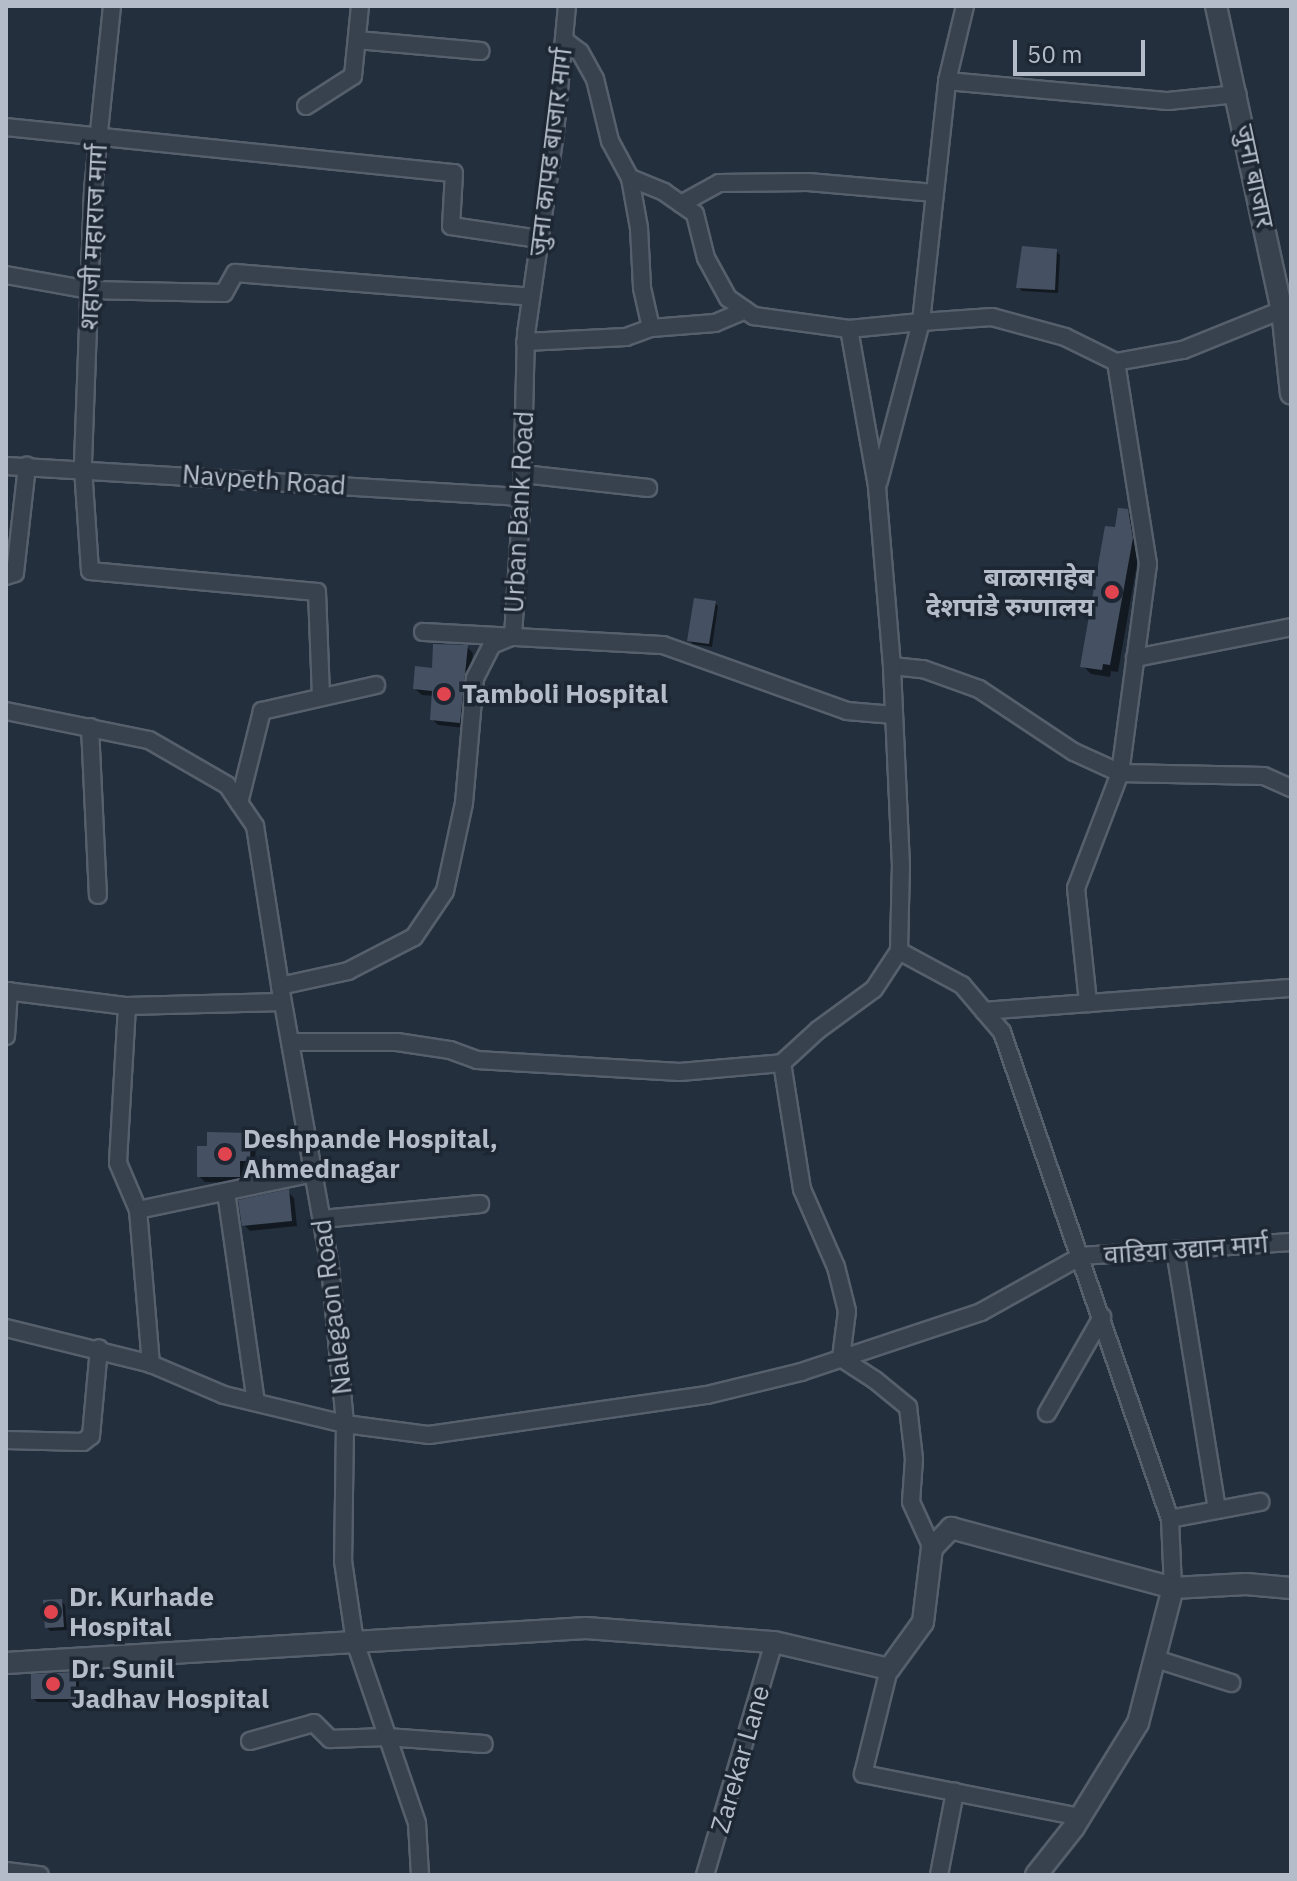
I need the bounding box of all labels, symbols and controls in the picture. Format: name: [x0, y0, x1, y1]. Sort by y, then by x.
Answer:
scale bar: [1017, 24, 1149, 74]
text: 50 m: [1027, 38, 1082, 70]
street label: जुना कापड बाजार मार्ग: [522, 46, 578, 258]
street label: जुना बाजार: [1229, 121, 1281, 231]
street label: शहाजी महाराज मार्ग: [73, 143, 113, 331]
street label: Urban Bank Road: [498, 410, 540, 614]
street label: Navpeth Road: [181, 459, 347, 501]
place label: बाळासाहेब देशपांडे रुग्णालय: [926, 561, 1094, 622]
marker: बाळासाहेब देशपांडे रुग्णालय: [1101, 581, 1123, 603]
place label: Tamboli Hospital: [462, 678, 668, 710]
marker: Tamboli Hospital: [433, 683, 455, 705]
place label: Deshpande Hospital, Ahmednagar: [243, 1123, 498, 1184]
marker: Deshpande Hospital, Ahmednagar: [214, 1143, 236, 1165]
street label: Nalegaon Road: [306, 1218, 358, 1396]
street label: वाडिया उद्यान मार्ग: [1103, 1228, 1269, 1270]
place label: Dr. Kurhade Hospital: [69, 1581, 214, 1642]
marker: Dr. Kurhade Hospital: [40, 1601, 62, 1623]
place label: Dr. Sunil Jadhav Hospital: [71, 1653, 269, 1714]
marker: Dr. Sunil Jadhav Hospital: [42, 1673, 64, 1695]
street label: Zarekar Lane: [704, 1682, 776, 1836]

